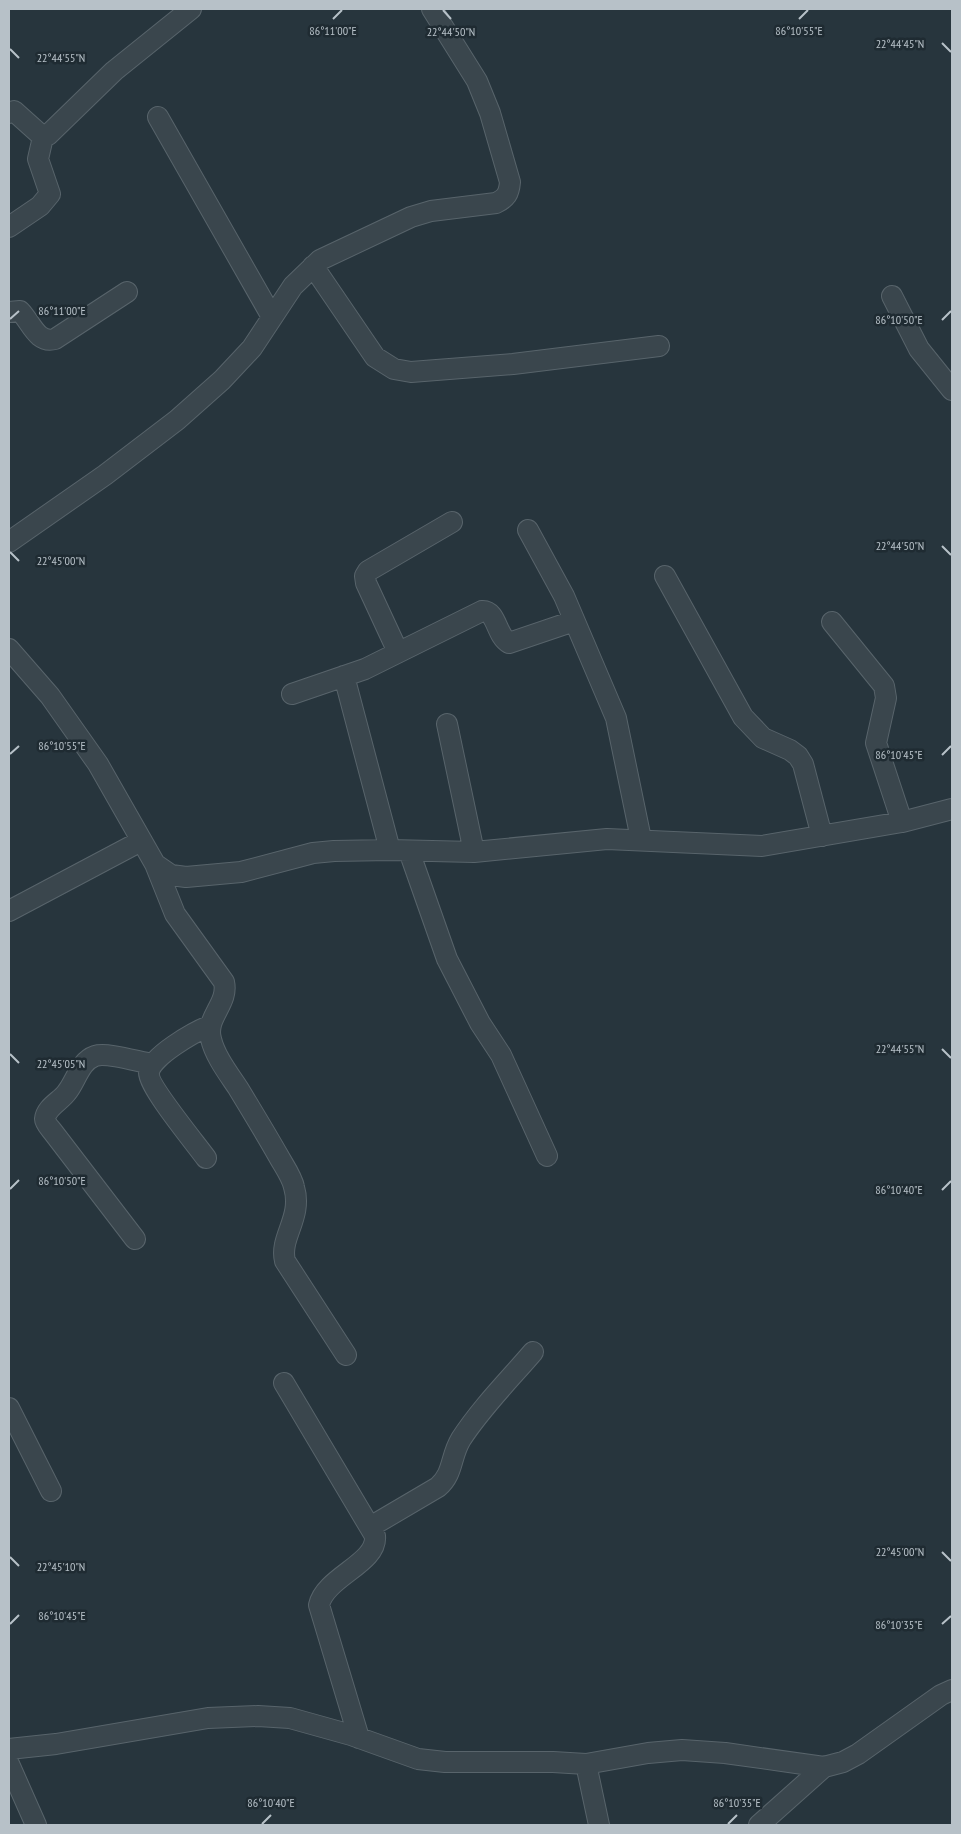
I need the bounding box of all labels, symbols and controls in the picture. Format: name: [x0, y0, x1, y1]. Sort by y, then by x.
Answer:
text: 86°11'00"E: [309, 23, 357, 38]
text: 86°10'55"E: [775, 23, 823, 38]
text: 22°44'50"N: [427, 24, 475, 39]
text: 22°44'45"N: [876, 36, 924, 51]
text: 22°44'55"N: [37, 50, 85, 65]
text: 86°11'00"E: [38, 303, 86, 318]
text: 86°10'50"E: [875, 312, 923, 327]
text: 22°44'50"N: [876, 538, 924, 553]
text: 22°45'00"N: [37, 553, 85, 568]
text: 86°10'55"E: [38, 738, 86, 753]
text: 86°10'45"E: [875, 747, 923, 762]
text: 22°44'55"N: [876, 1041, 924, 1056]
text: 22°45'05"N: [37, 1056, 85, 1071]
text: 86°10'50"E: [38, 1173, 86, 1188]
text: 86°10'40"E: [875, 1182, 923, 1197]
text: 22°45'00"N: [876, 1544, 924, 1559]
text: 22°45'10"N: [37, 1559, 85, 1574]
text: 86°10'45"E: [38, 1608, 86, 1623]
text: 86°10'35"E: [875, 1617, 923, 1632]
text: 86°10'40"E: [247, 1795, 295, 1810]
text: 86°10'35"E: [713, 1795, 761, 1810]

